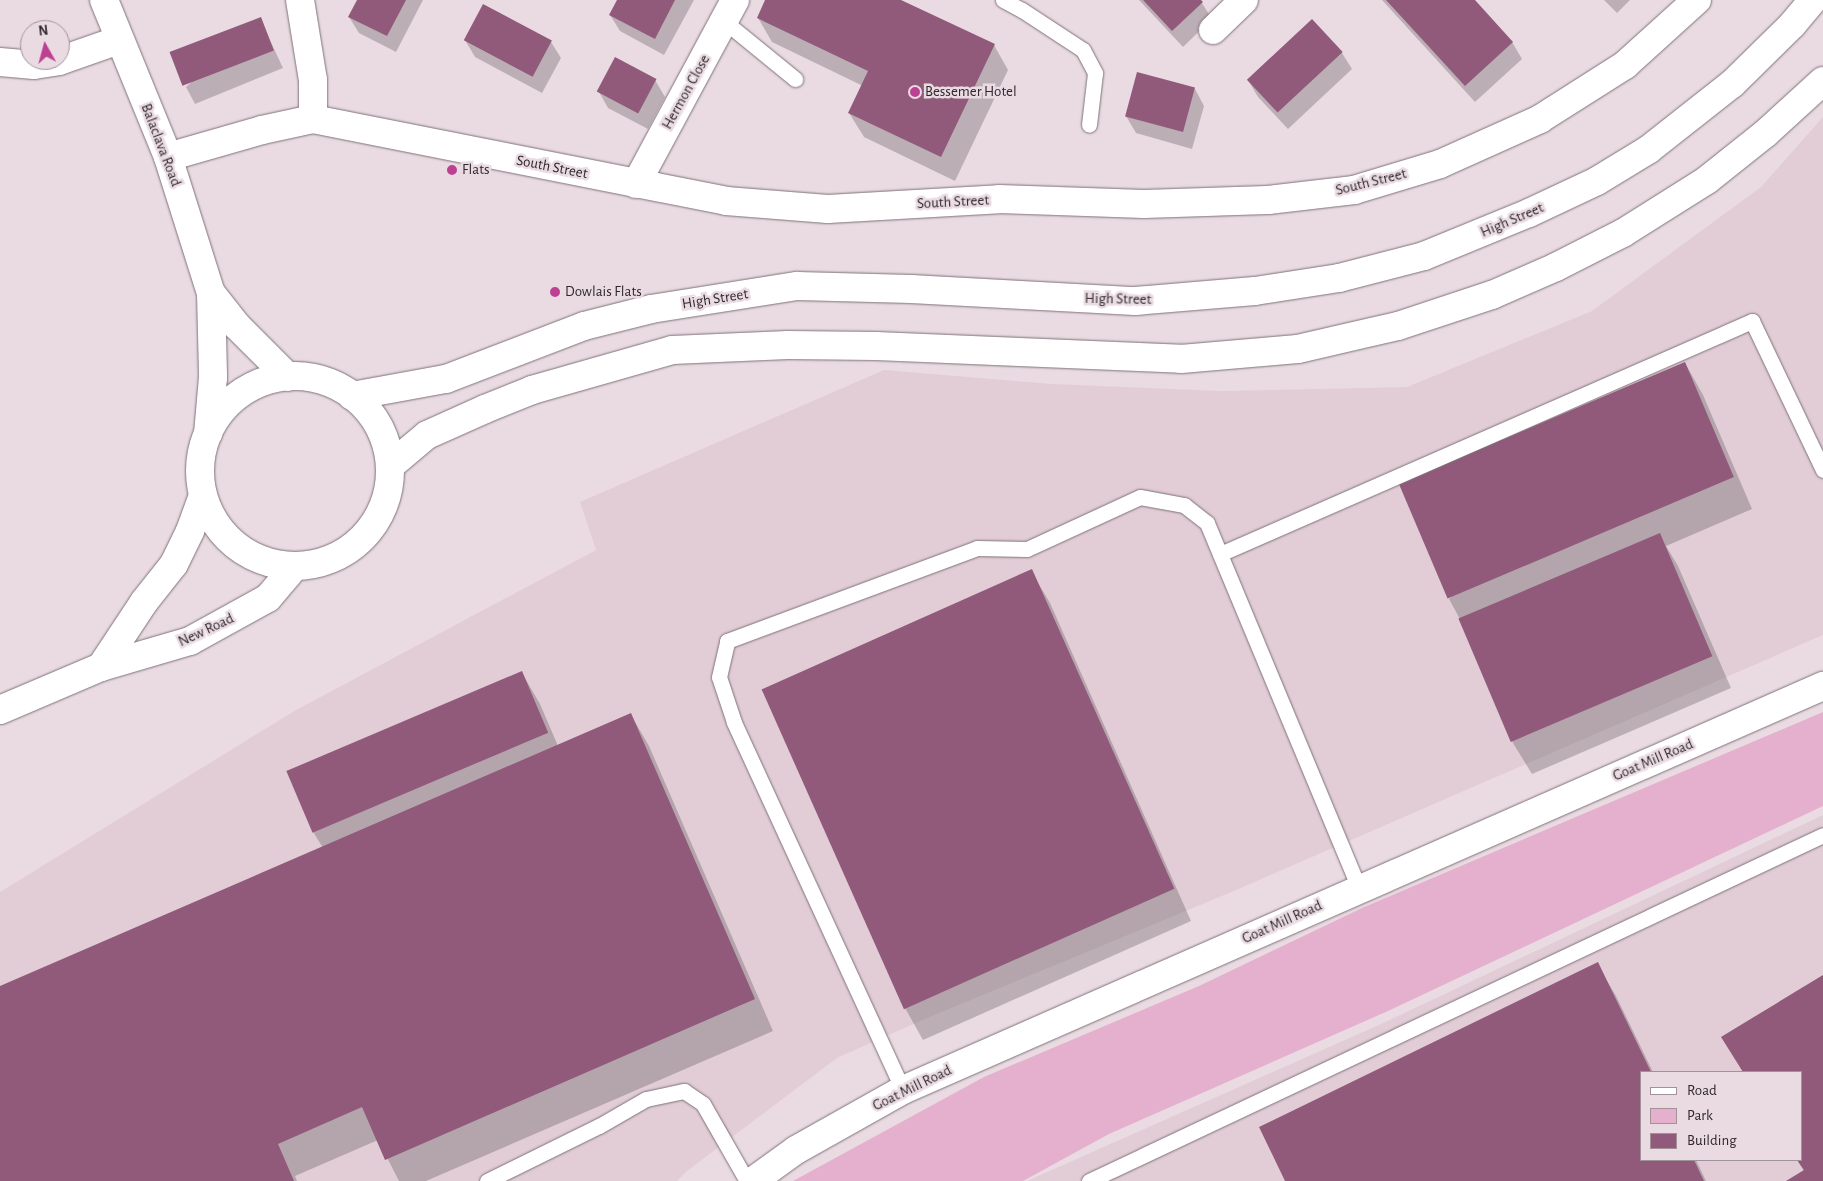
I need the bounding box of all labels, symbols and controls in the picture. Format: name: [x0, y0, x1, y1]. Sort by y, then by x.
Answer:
north arrow: [20, 20, 70, 70]
text: N: [38, 24, 49, 39]
street label: Hermon Close: [658, 52, 714, 132]
place label: Bessemer Hotel: [925, 83, 1017, 101]
marker: Bessemer Hotel: [909, 86, 921, 98]
street label: Balaclava Road: [137, 101, 185, 189]
street label: South Street: [515, 151, 589, 183]
place label: Flats: [462, 161, 489, 179]
marker: Flats: [446, 164, 458, 176]
street label: South Street: [1334, 165, 1408, 199]
street label: South Street: [916, 191, 990, 213]
street label: High Street: [1478, 199, 1546, 241]
place label: Dowlais Flats: [565, 283, 642, 301]
street label: High Street: [681, 285, 749, 313]
marker: Dowlais Flats: [549, 286, 561, 298]
street label: High Street: [1084, 289, 1152, 309]
street label: New Road: [175, 609, 237, 651]
street label: Goat Mill Road: [1610, 735, 1696, 785]
street label: Goat Mill Road: [1239, 896, 1325, 948]
street label: Goat Mill Road: [870, 1061, 954, 1115]
legend: [1640, 1071, 1803, 1161]
text: Road: [1687, 1083, 1717, 1098]
text: Park: [1687, 1108, 1713, 1123]
text: Building: [1687, 1133, 1737, 1148]

